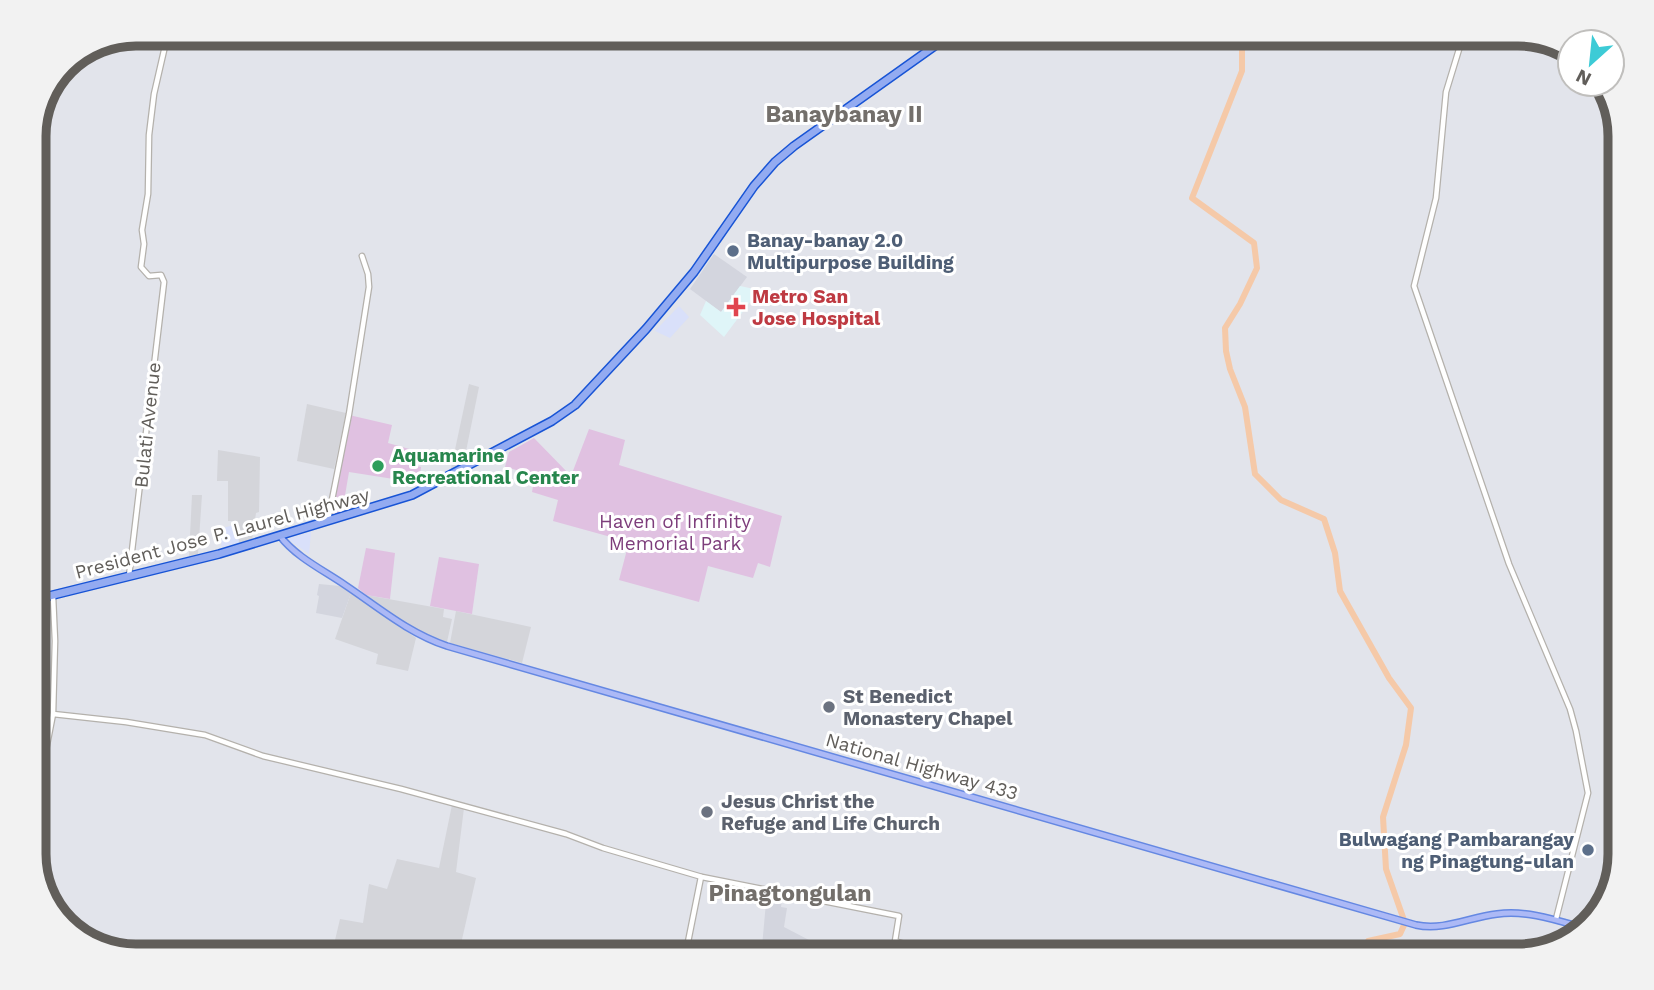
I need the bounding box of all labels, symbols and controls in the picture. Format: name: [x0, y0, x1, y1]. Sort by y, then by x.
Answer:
north arrow: [1556, 28, 1626, 98]
text: N: [1572, 64, 1595, 91]
district label: Banaybanay II: [766, 101, 922, 128]
place label: Banay-banay 2.0 Multipurpose Building: [747, 229, 954, 274]
marker: Banay-banay 2.0 Multipurpose Building: [725, 243, 741, 259]
place label: Metro San Jose Hospital: [752, 285, 881, 330]
marker: Metro San Jose Hospital: [726, 297, 746, 317]
street label: Bulati Avenue: [129, 361, 166, 489]
place label: Aquamarine Recreational Center: [392, 444, 580, 489]
marker: Aquamarine Recreational Center: [370, 458, 386, 474]
street label: President Jose P. Laurel Highway: [72, 483, 372, 584]
park label: Haven of Infinity Memorial Park: [599, 510, 751, 555]
place label: St Benedict Monastery Chapel: [843, 685, 1013, 730]
marker: St Benedict Monastery Chapel: [821, 699, 837, 715]
street label: National Highway 433: [823, 728, 1021, 805]
place label: Jesus Christ the Refuge and Life Church: [721, 790, 940, 835]
marker: Jesus Christ the Refuge and Life Church: [699, 804, 715, 820]
place label: Bulwagang Pambarangay ng Pinagtung-ulan: [1339, 828, 1574, 873]
marker: Bulwagang Pambarangay ng Pinagtung-ulan: [1580, 842, 1596, 858]
district label: Pinagtongulan: [708, 880, 872, 907]

